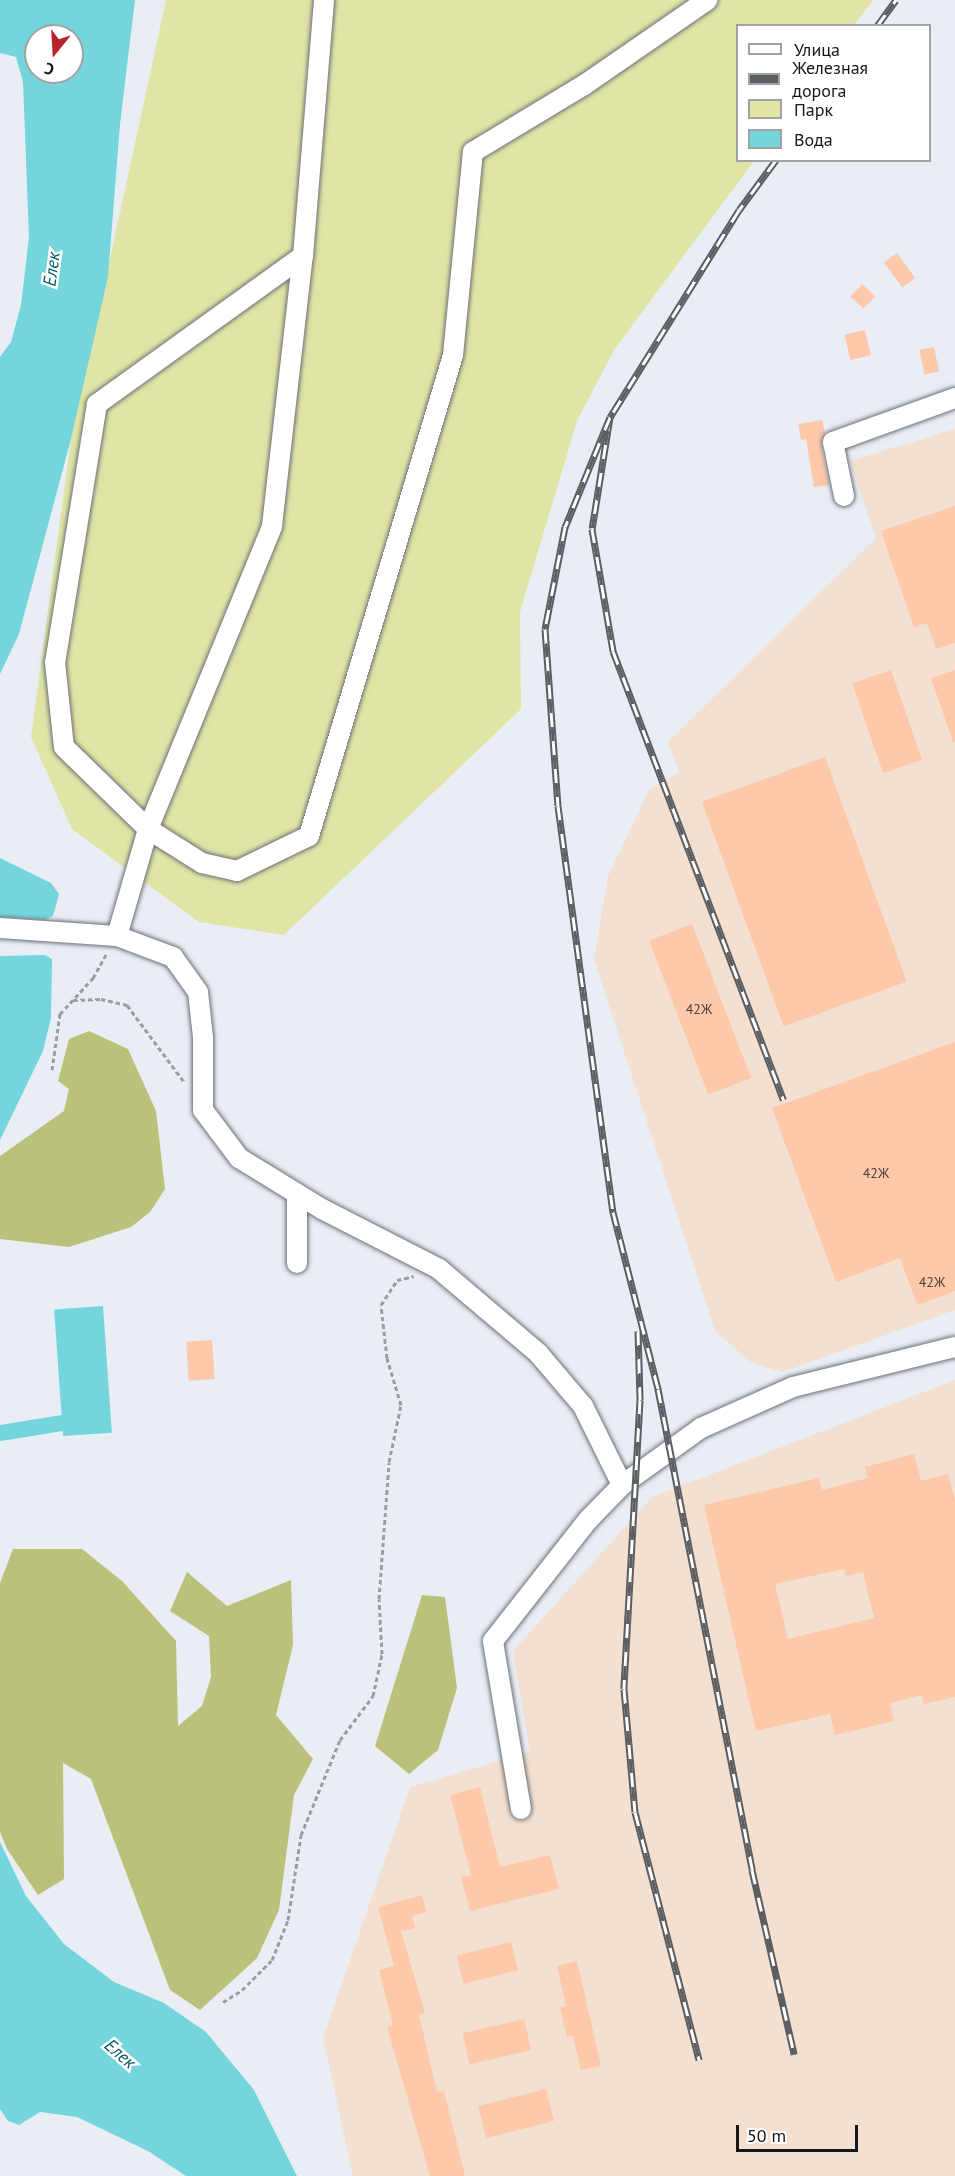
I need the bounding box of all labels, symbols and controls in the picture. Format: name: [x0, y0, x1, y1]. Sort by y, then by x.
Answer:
north arrow: [24, 24, 84, 84]
legend: [736, 24, 931, 162]
text: Улица: [794, 38, 840, 61]
text: Железная дорога: [792, 56, 868, 102]
text: С: [42, 58, 56, 80]
text: Парк: [794, 98, 833, 121]
text: Вода: [794, 128, 833, 151]
water label: Елек: [39, 250, 65, 288]
house number: 42Ж: [686, 1001, 712, 1017]
house number: 42Ж: [863, 1165, 889, 1181]
house number: 42Ж: [919, 1274, 945, 1290]
water label: Елек: [100, 2034, 140, 2074]
scale bar: [739, 2113, 860, 2151]
text: 50 m: [747, 2124, 786, 2147]

